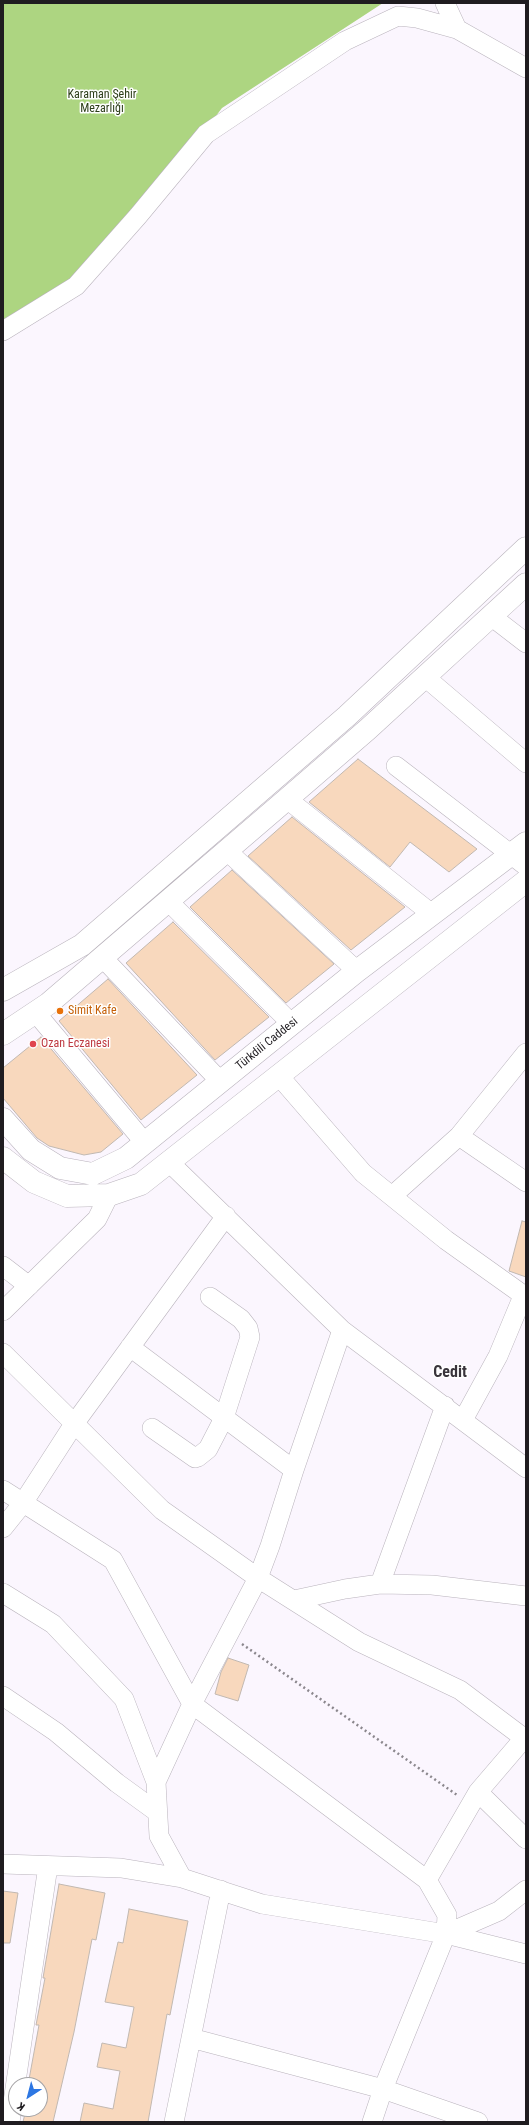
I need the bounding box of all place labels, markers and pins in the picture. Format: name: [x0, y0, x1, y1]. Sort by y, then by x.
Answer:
place label: Simit Kafe: [68, 1004, 117, 1018]
marker: Simit Kafe: [55, 1006, 65, 1016]
place label: Ozan Eczanesi: [41, 1037, 110, 1051]
marker: Ozan Eczanesi: [28, 1039, 38, 1049]

